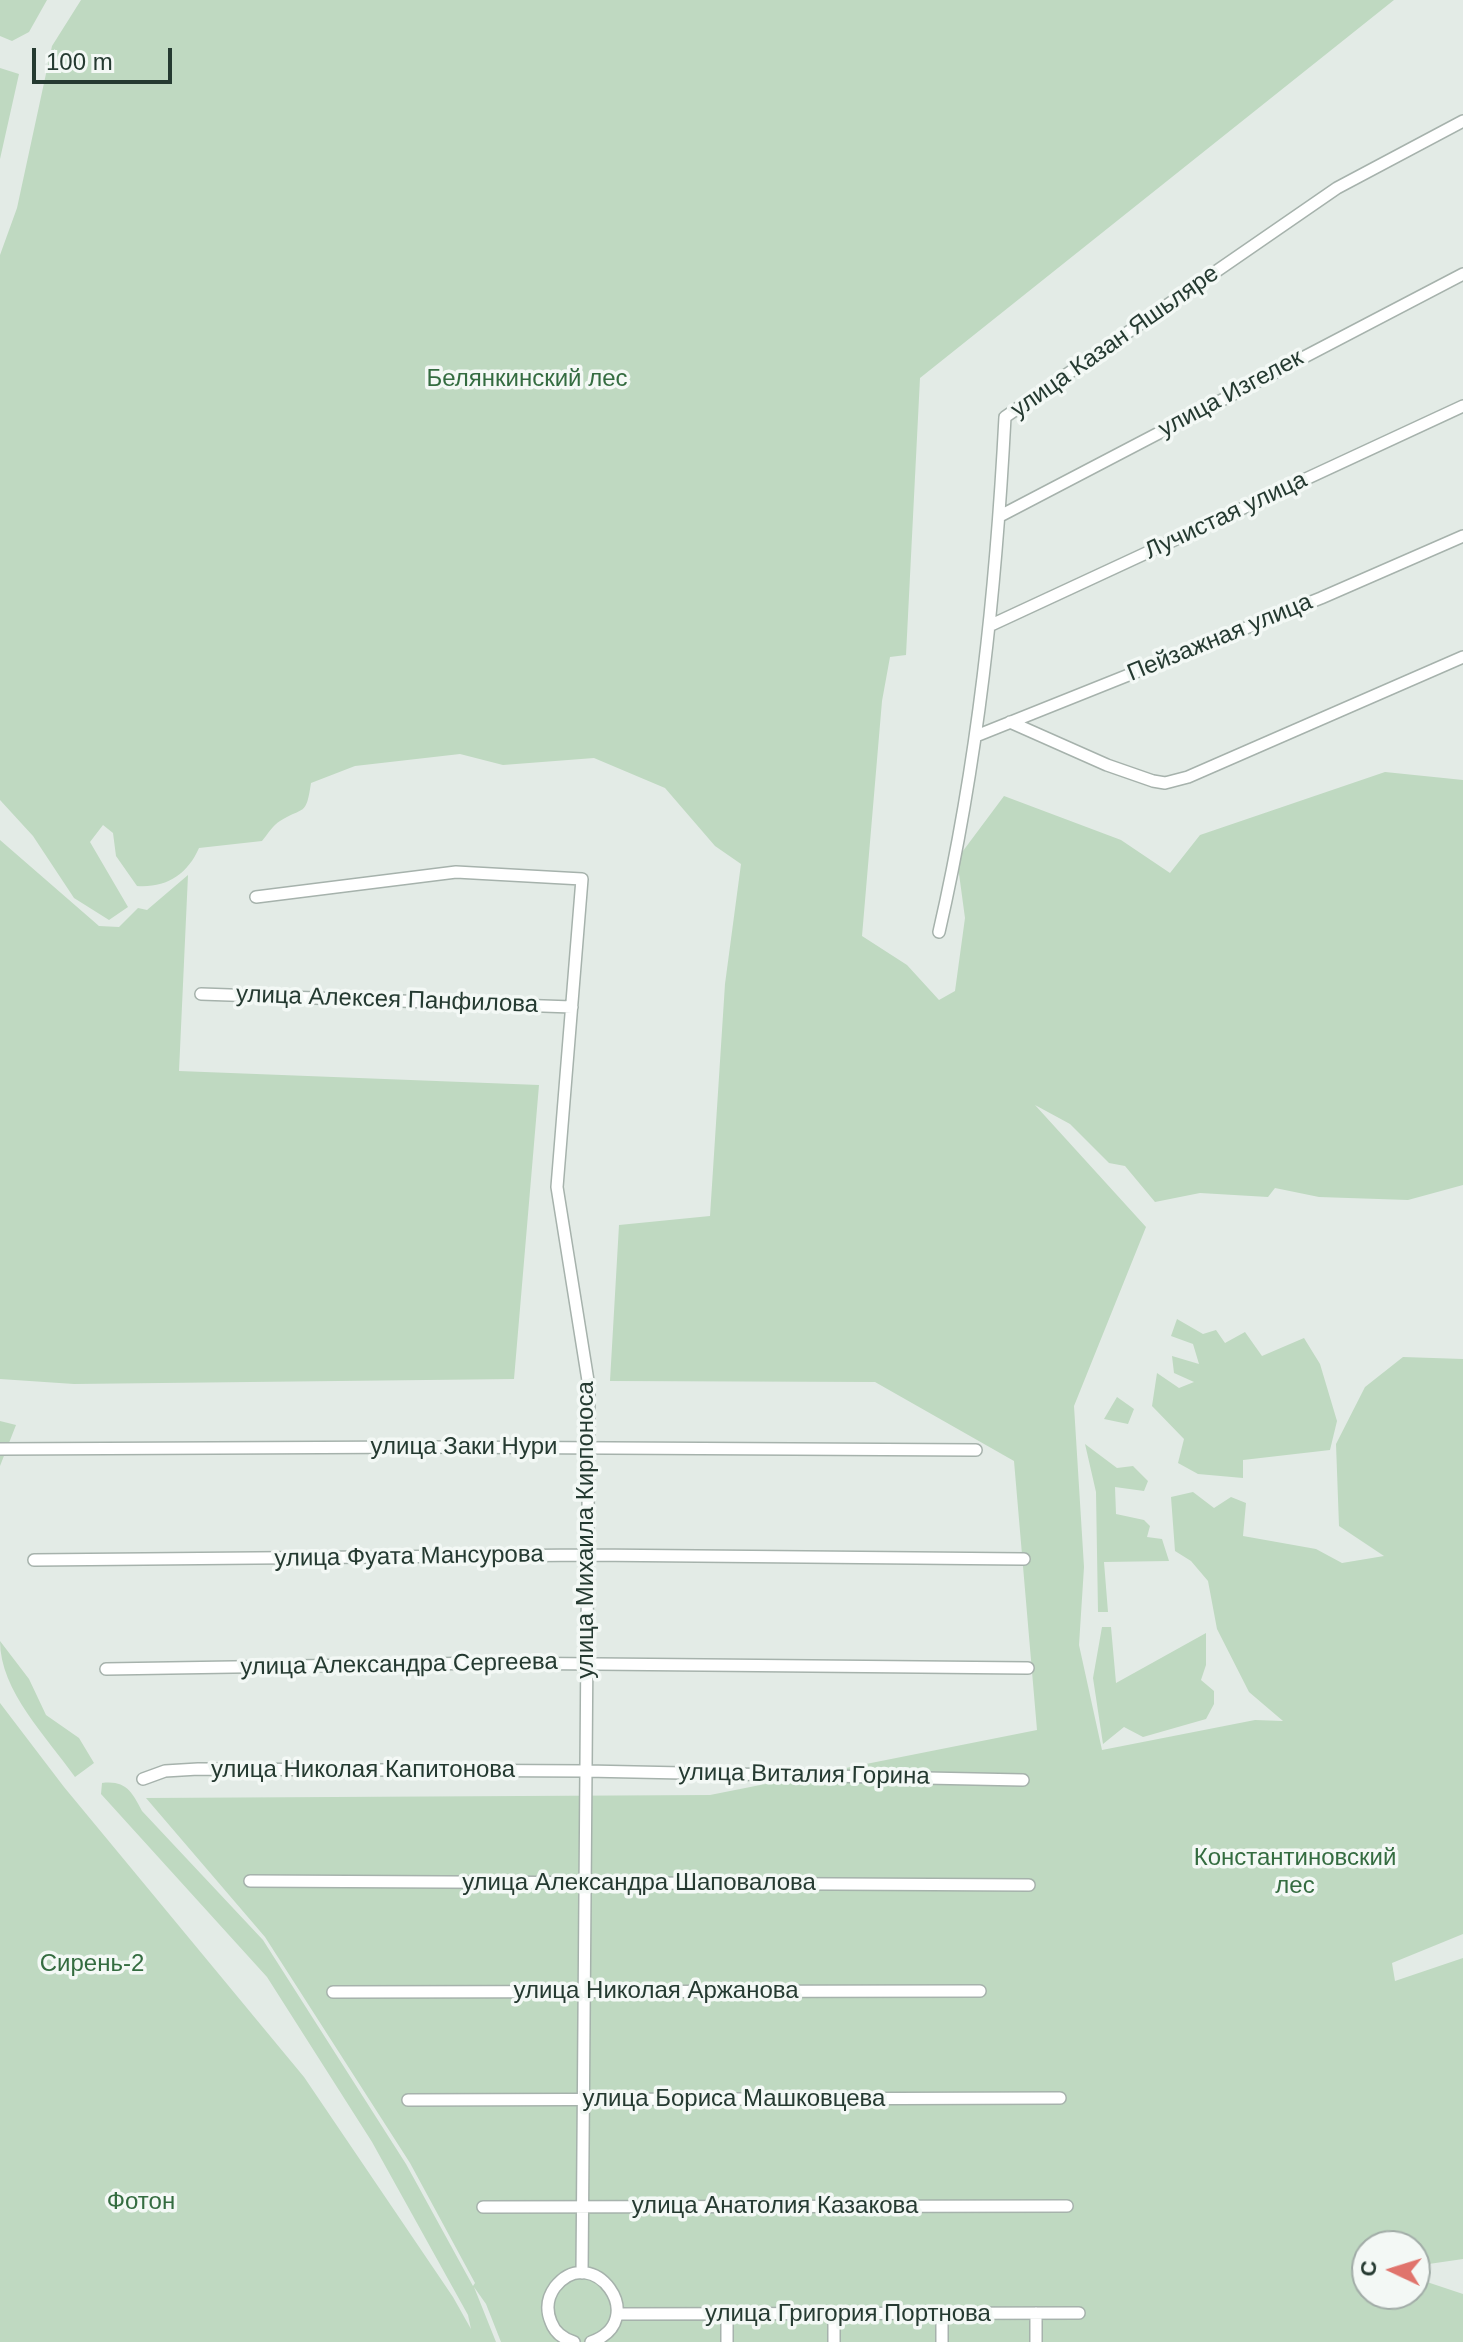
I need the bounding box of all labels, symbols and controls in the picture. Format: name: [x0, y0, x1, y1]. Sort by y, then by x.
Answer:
scale bar: [36, 32, 176, 82]
text: 100 m: [46, 48, 113, 75]
street label: улица Казан Яшьляре: [1006, 259, 1224, 425]
street label: улица Изгелек: [1154, 344, 1308, 444]
park label: Белянкинский лес: [426, 365, 628, 393]
street label: Лучистая улица: [1140, 466, 1312, 566]
street label: Пейзажная улица: [1123, 588, 1317, 688]
street label: улица Алексея Панфилова: [235, 980, 539, 1020]
street label: улица Михаила Кирпоноса: [572, 1381, 600, 1679]
street label: улица Заки Нури: [371, 1433, 557, 1461]
street label: улица Фуата Мансурова: [274, 1540, 544, 1574]
street label: улица Александра Сергеева: [240, 1648, 558, 1682]
street label: улица Николая Капитонова: [211, 1756, 515, 1784]
street label: улица Виталия Горина: [678, 1758, 930, 1792]
park label: Константиновский лес: [1194, 1844, 1396, 1900]
street label: улица Александра Шаповалова: [462, 1869, 816, 1897]
park label: Сирень-2: [40, 1950, 144, 1978]
street label: улица Николая Аржанова: [513, 1977, 799, 2005]
street label: улица Бориса Машковцева: [583, 2085, 885, 2113]
park label: Фотон: [107, 2188, 175, 2216]
street label: улица Анатолия Казакова: [632, 2192, 918, 2220]
north arrow: [1351, 2230, 1431, 2310]
text: С: [1356, 2260, 1382, 2277]
street label: улица Григория Портнова: [705, 2300, 991, 2328]

